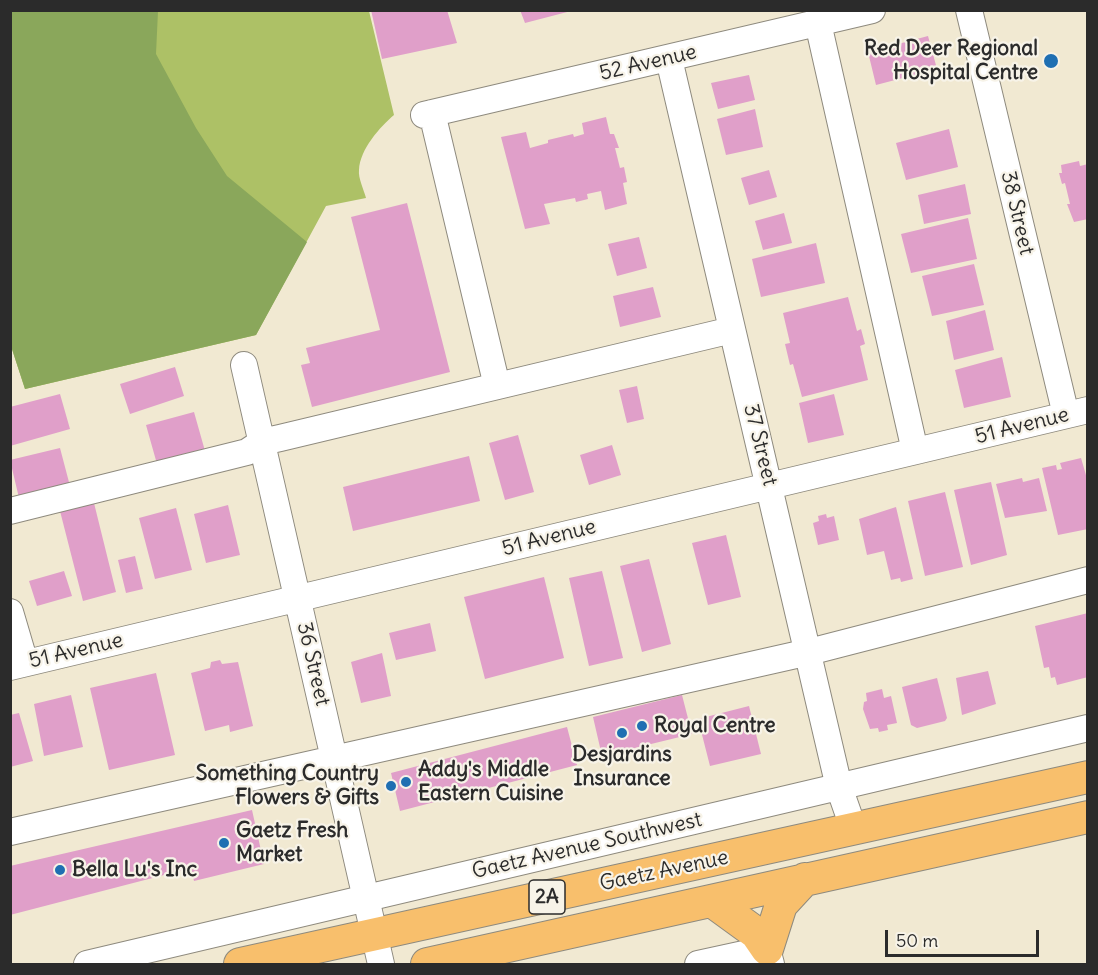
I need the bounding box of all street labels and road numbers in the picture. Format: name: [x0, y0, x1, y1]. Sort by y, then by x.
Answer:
street label: 52 Avenue: [597, 40, 699, 86]
street label: 38 Street: [995, 169, 1039, 257]
street label: 37 Street: [738, 402, 782, 488]
street label: 51 Avenue: [972, 402, 1072, 450]
street label: 51 Avenue: [499, 514, 599, 562]
street label: 36 Street: [291, 620, 335, 708]
street label: 51 Avenue: [26, 628, 126, 674]
street label: Gaetz Avenue Southwest: [470, 807, 704, 885]
street label: Gaetz Avenue: [597, 845, 731, 897]
road number: 2A: [529, 880, 565, 914]

